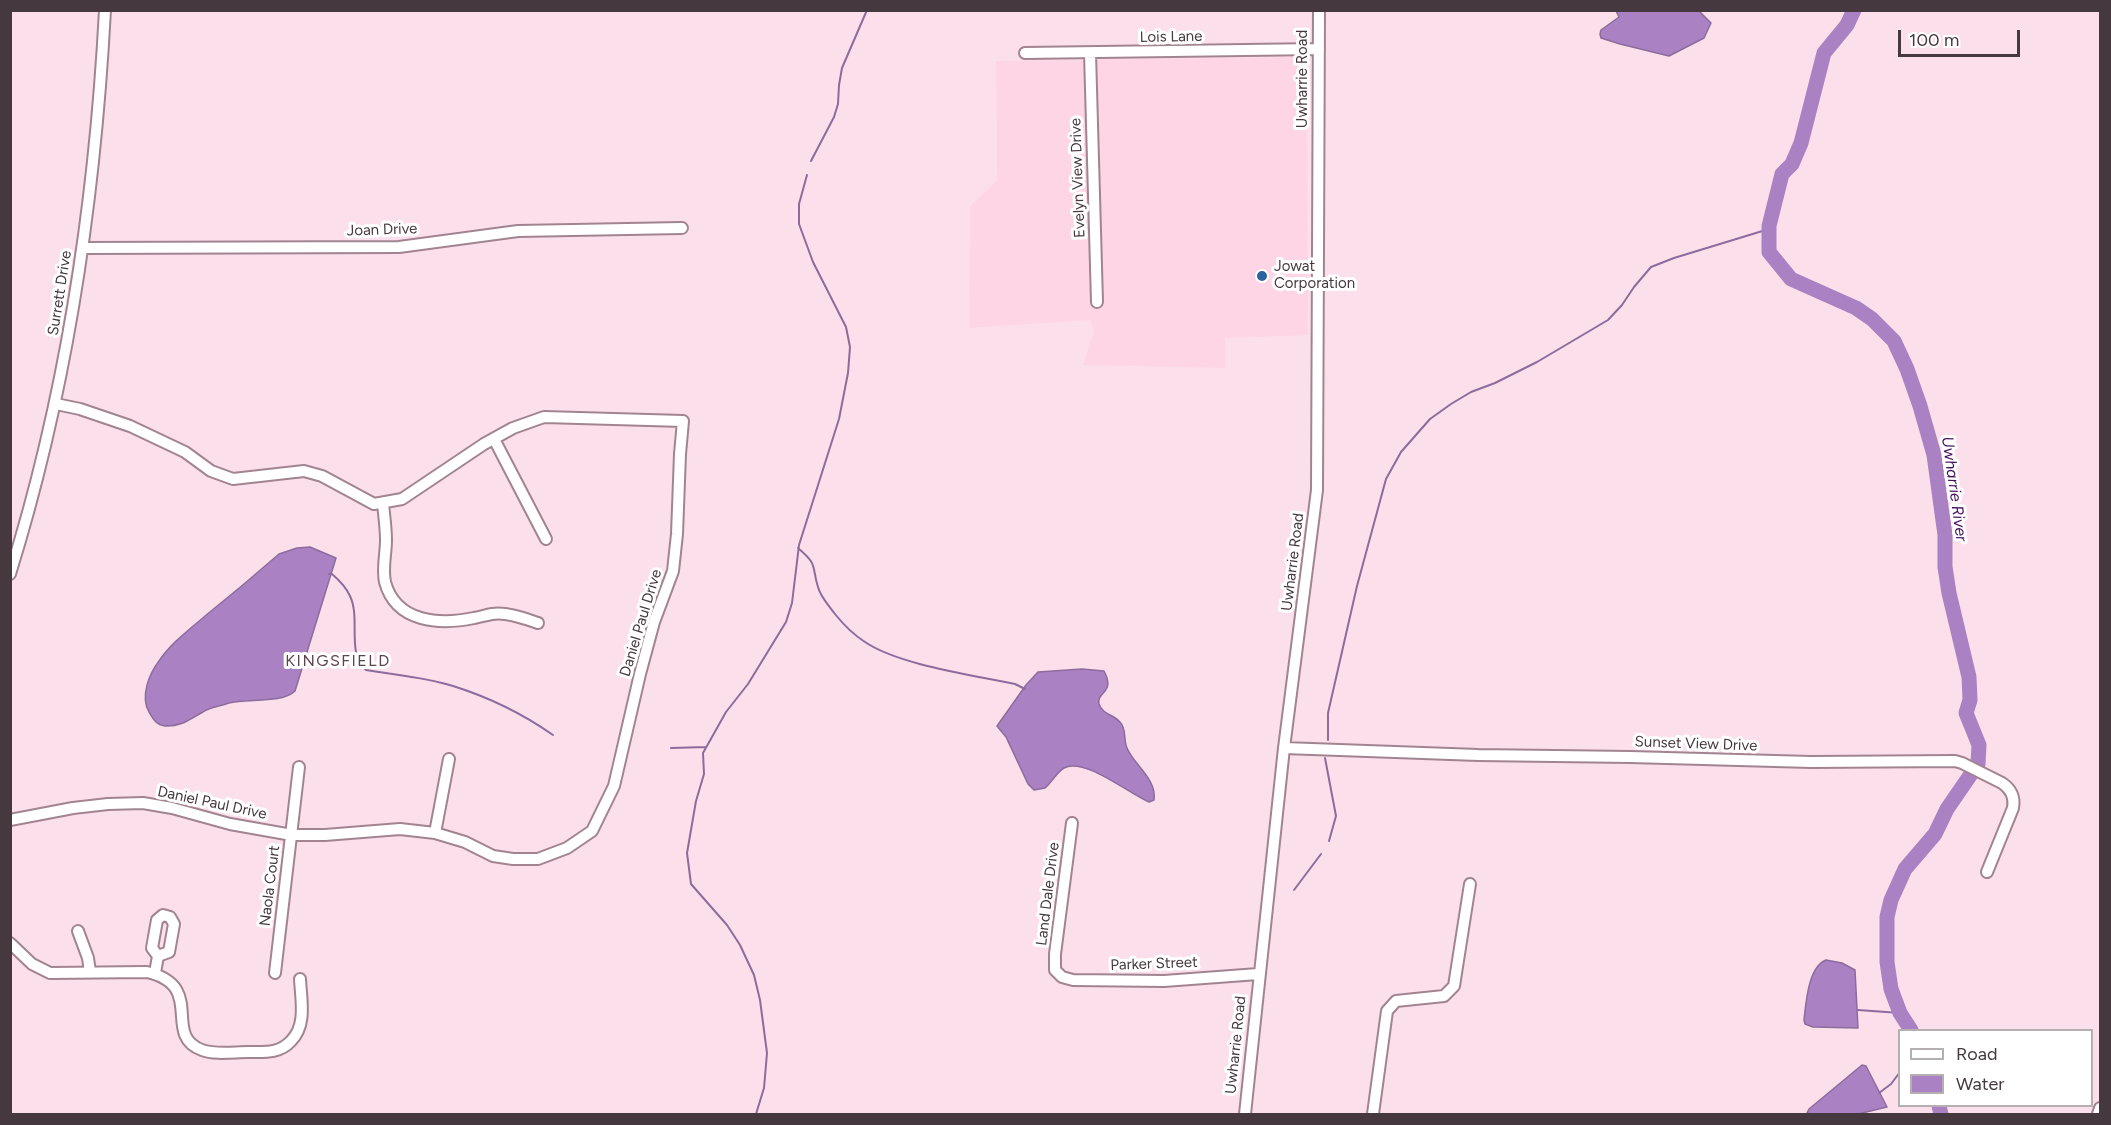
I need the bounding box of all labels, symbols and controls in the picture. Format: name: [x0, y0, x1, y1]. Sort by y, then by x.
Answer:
scale bar: [1901, 18, 2022, 56]
street label: Lois Lane: [1140, 27, 1202, 47]
text: 100 m: [1909, 29, 1959, 51]
street label: Uwharrie Road: [1294, 30, 1312, 128]
street label: Evelyn View Drive: [1067, 118, 1089, 238]
street label: Joan Drive: [346, 220, 418, 240]
street label: Surrett Drive: [44, 249, 76, 337]
place label: Jowat Corporation: [1274, 258, 1355, 293]
marker: Jowat Corporation: [1255, 269, 1269, 283]
water label: Uwharrie River: [1937, 435, 1971, 543]
street label: Uwharrie Road: [1278, 512, 1308, 612]
street label: Daniel Paul Drive: [616, 567, 666, 679]
district label: KINGSFIELD: [285, 651, 391, 671]
street label: Sunset View Drive: [1634, 733, 1758, 755]
street label: Daniel Paul Drive: [156, 783, 268, 823]
street label: Land Dale Drive: [1033, 841, 1063, 947]
street label: Naola Court: [256, 845, 284, 927]
street label: Parker Street: [1110, 953, 1198, 975]
street label: Uwharrie Road: [1222, 995, 1250, 1095]
legend: [1898, 1029, 2093, 1107]
text: Road: [1956, 1043, 1997, 1065]
text: Water: [1956, 1073, 2004, 1095]

